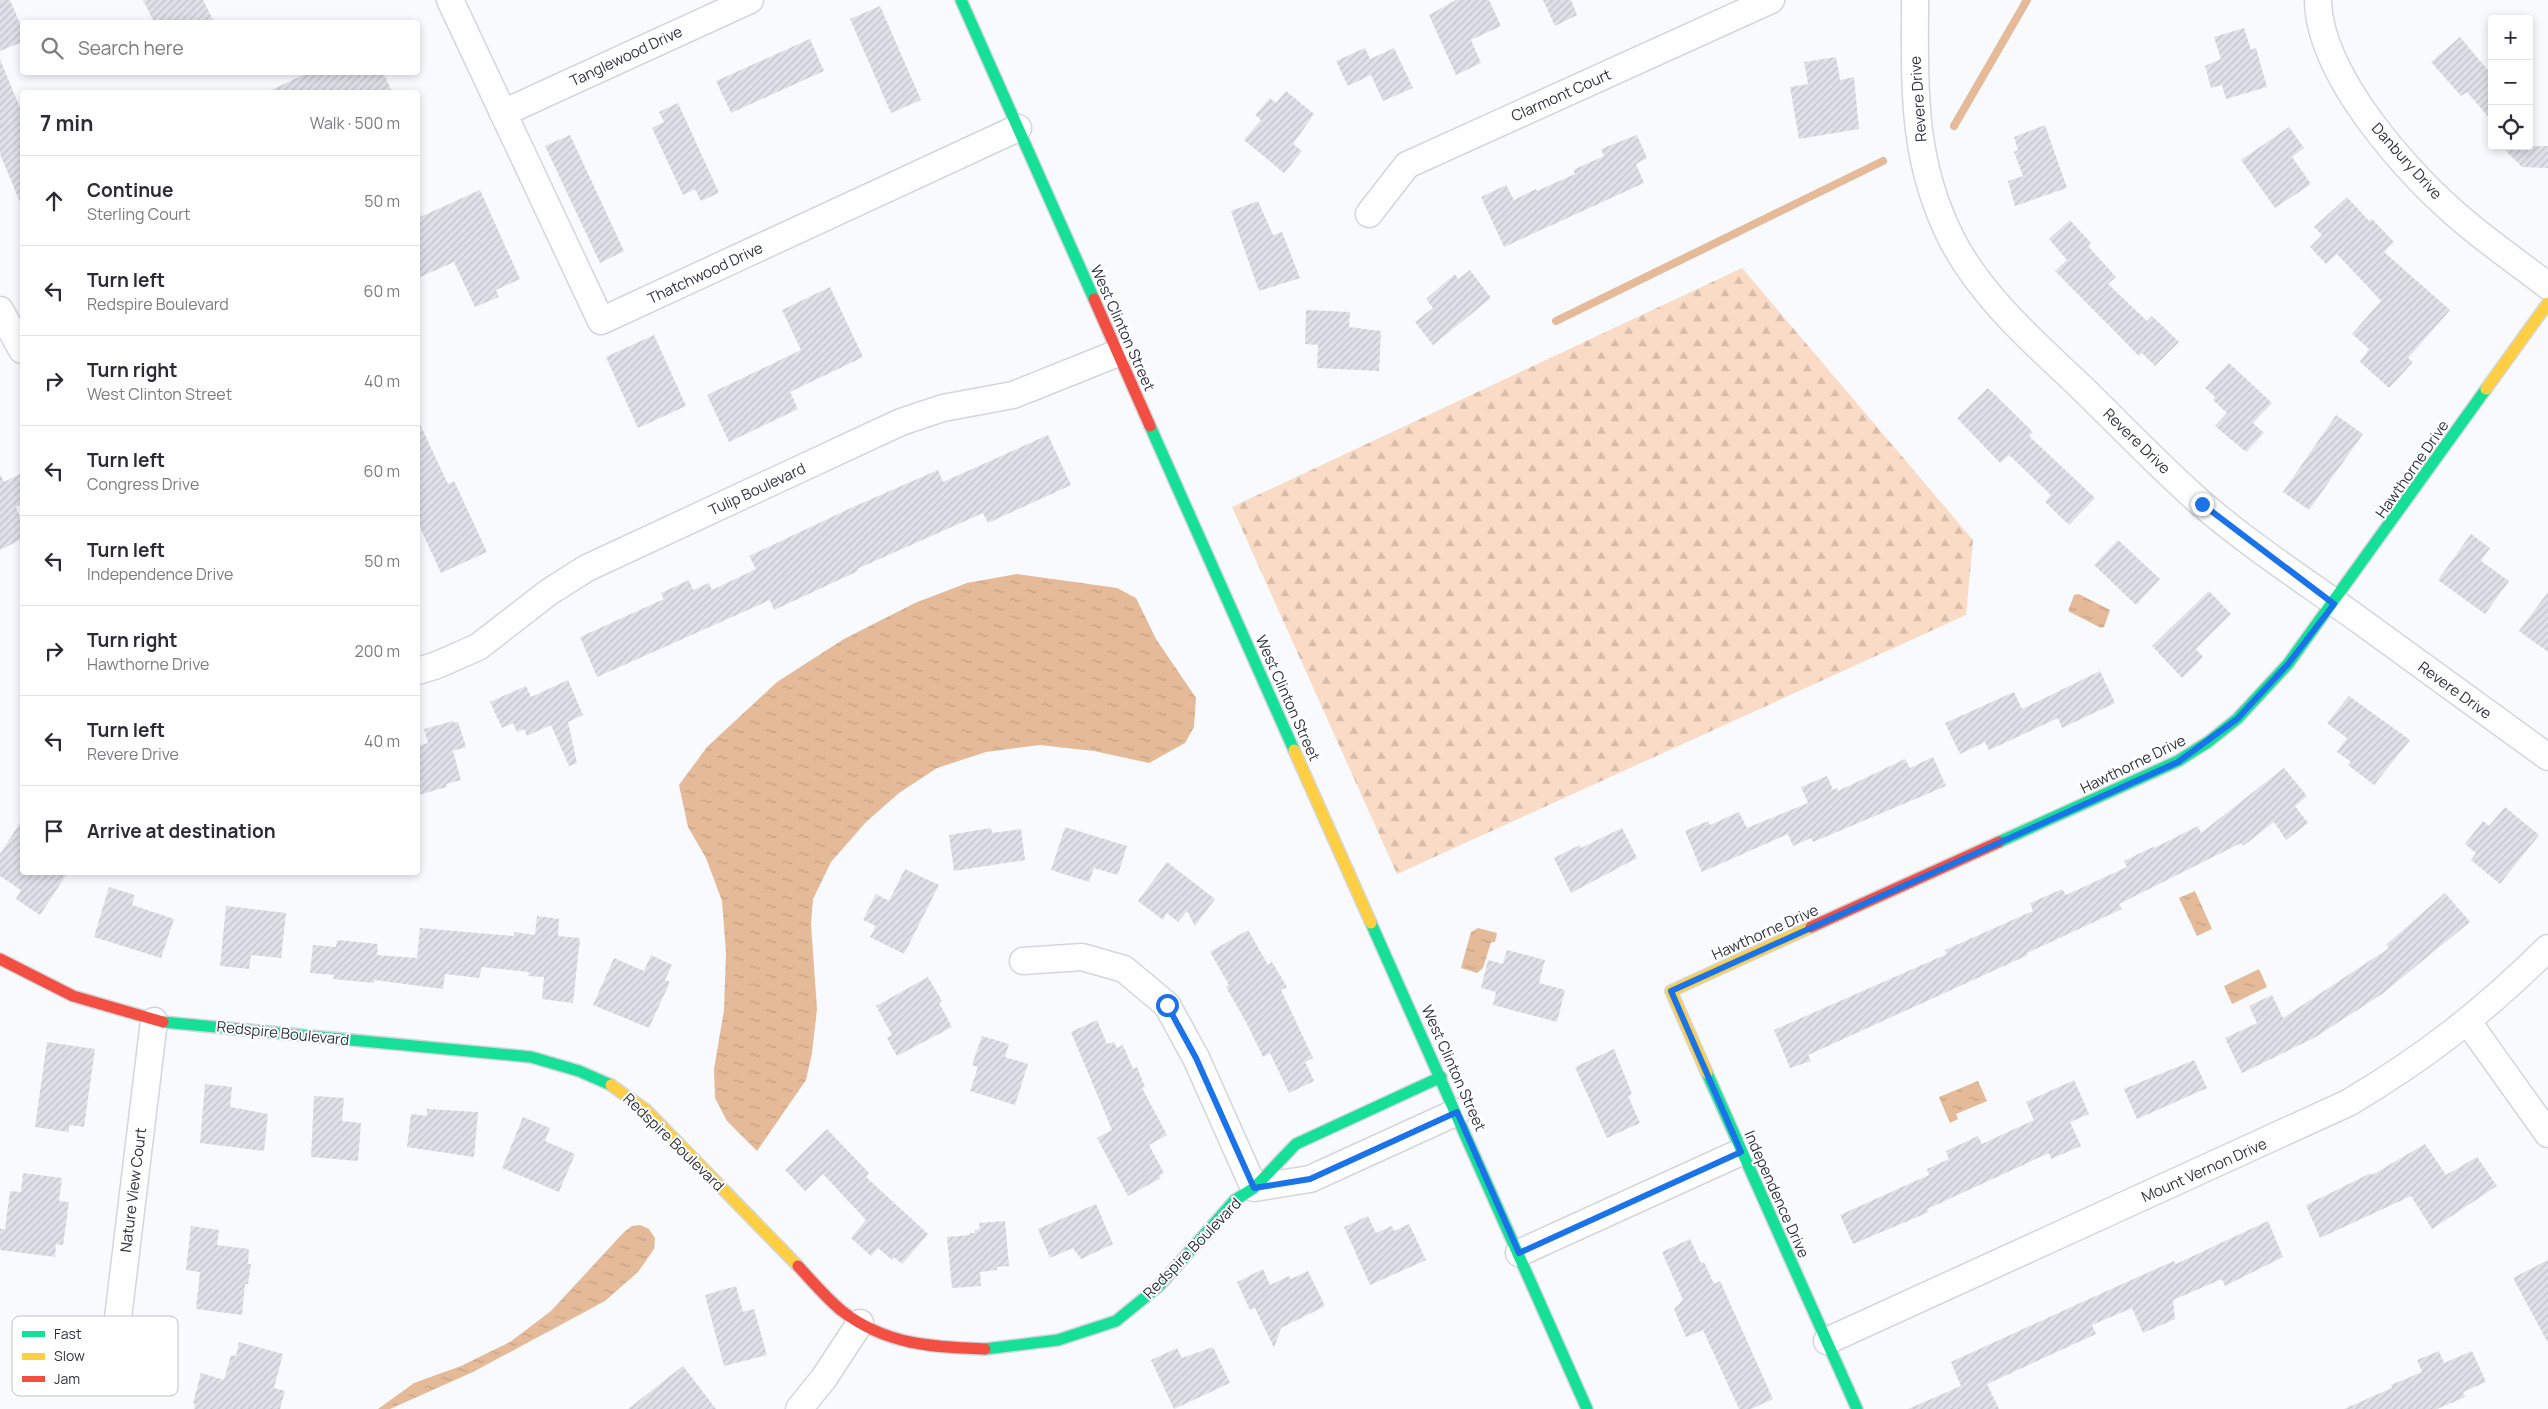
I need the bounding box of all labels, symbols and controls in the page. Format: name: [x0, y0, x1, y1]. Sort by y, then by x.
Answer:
map controls: [2488, 15, 2533, 150]
button: +: [2488, 15, 2533, 60]
search box: [20, 20, 420, 75]
street label: Tanglewood Drive: [566, 21, 686, 91]
icon: search: [38, 34, 66, 62]
text: Search here: [78, 35, 184, 61]
street label: Revere Drive: [1905, 55, 1931, 143]
button: −: [2488, 60, 2533, 105]
street label: Clarmont Court: [1508, 64, 1614, 126]
button: locate: [2488, 105, 2533, 150]
text: 7 min: [40, 109, 93, 137]
text: Walk · 500 m: [310, 112, 400, 134]
street label: Danbury Drive: [2367, 118, 2447, 204]
text: Continue: [87, 177, 173, 203]
icon: ahead: [40, 187, 68, 215]
text: 50 m: [364, 190, 400, 212]
text: Sterling Court: [87, 203, 190, 225]
street label: Thatchwood Drive: [644, 237, 766, 309]
street label: West Clinton Street: [1086, 262, 1160, 394]
text: Turn left: [87, 267, 165, 293]
icon: left: [40, 277, 68, 305]
text: 60 m: [364, 280, 400, 302]
text: Redspire Boulevard: [87, 293, 229, 315]
text: Turn right: [87, 357, 177, 383]
icon: right: [40, 367, 68, 395]
text: 40 m: [364, 370, 400, 392]
text: West Clinton Street: [87, 383, 232, 405]
street label: Revere Drive: [2099, 404, 2175, 479]
street label: Hawthorne Drive: [2370, 416, 2454, 522]
text: Turn left: [87, 447, 165, 473]
icon: left: [40, 457, 68, 485]
street label: Tulip Boulevard: [705, 457, 809, 521]
text: 60 m: [364, 460, 400, 482]
text: Congress Drive: [87, 473, 199, 495]
route end: [2191, 493, 2214, 516]
text: Turn left: [87, 537, 165, 563]
icon: left: [40, 547, 68, 575]
text: 50 m: [364, 550, 400, 572]
text: Independence Drive: [87, 563, 233, 585]
text: Turn right: [87, 627, 177, 653]
street label: West Clinton Street: [1251, 632, 1325, 764]
icon: right: [40, 637, 68, 665]
text: 200 m: [355, 640, 400, 662]
text: Hawthorne Drive: [87, 653, 209, 675]
street label: Revere Drive: [2414, 656, 2496, 724]
text: Turn left: [87, 717, 165, 743]
icon: left: [40, 727, 68, 755]
street label: Hawthorne Drive: [2077, 729, 2189, 799]
text: 40 m: [364, 730, 400, 752]
text: Revere Drive: [87, 743, 179, 765]
icon: arrive: [40, 817, 68, 845]
text: Arrive at destination: [87, 818, 276, 844]
street label: Hawthorne Drive: [1708, 899, 1822, 965]
route start: [1156, 994, 1179, 1017]
street label: West Clinton Street: [1417, 1002, 1491, 1134]
street label: Redspire Boulevard: [216, 1016, 350, 1050]
street label: Redspire Boulevard: [619, 1088, 729, 1196]
street label: Nature View Court: [115, 1126, 151, 1254]
street label: Independence Drive: [1739, 1127, 1815, 1261]
street label: Mount Vernon Drive: [2138, 1133, 2270, 1207]
street label: Redspire Boulevard: [1138, 1193, 1246, 1303]
legend: [12, 1316, 178, 1396]
text: Fast: [54, 1324, 82, 1343]
text: Slow: [54, 1346, 85, 1365]
text: Jam: [54, 1369, 80, 1388]

